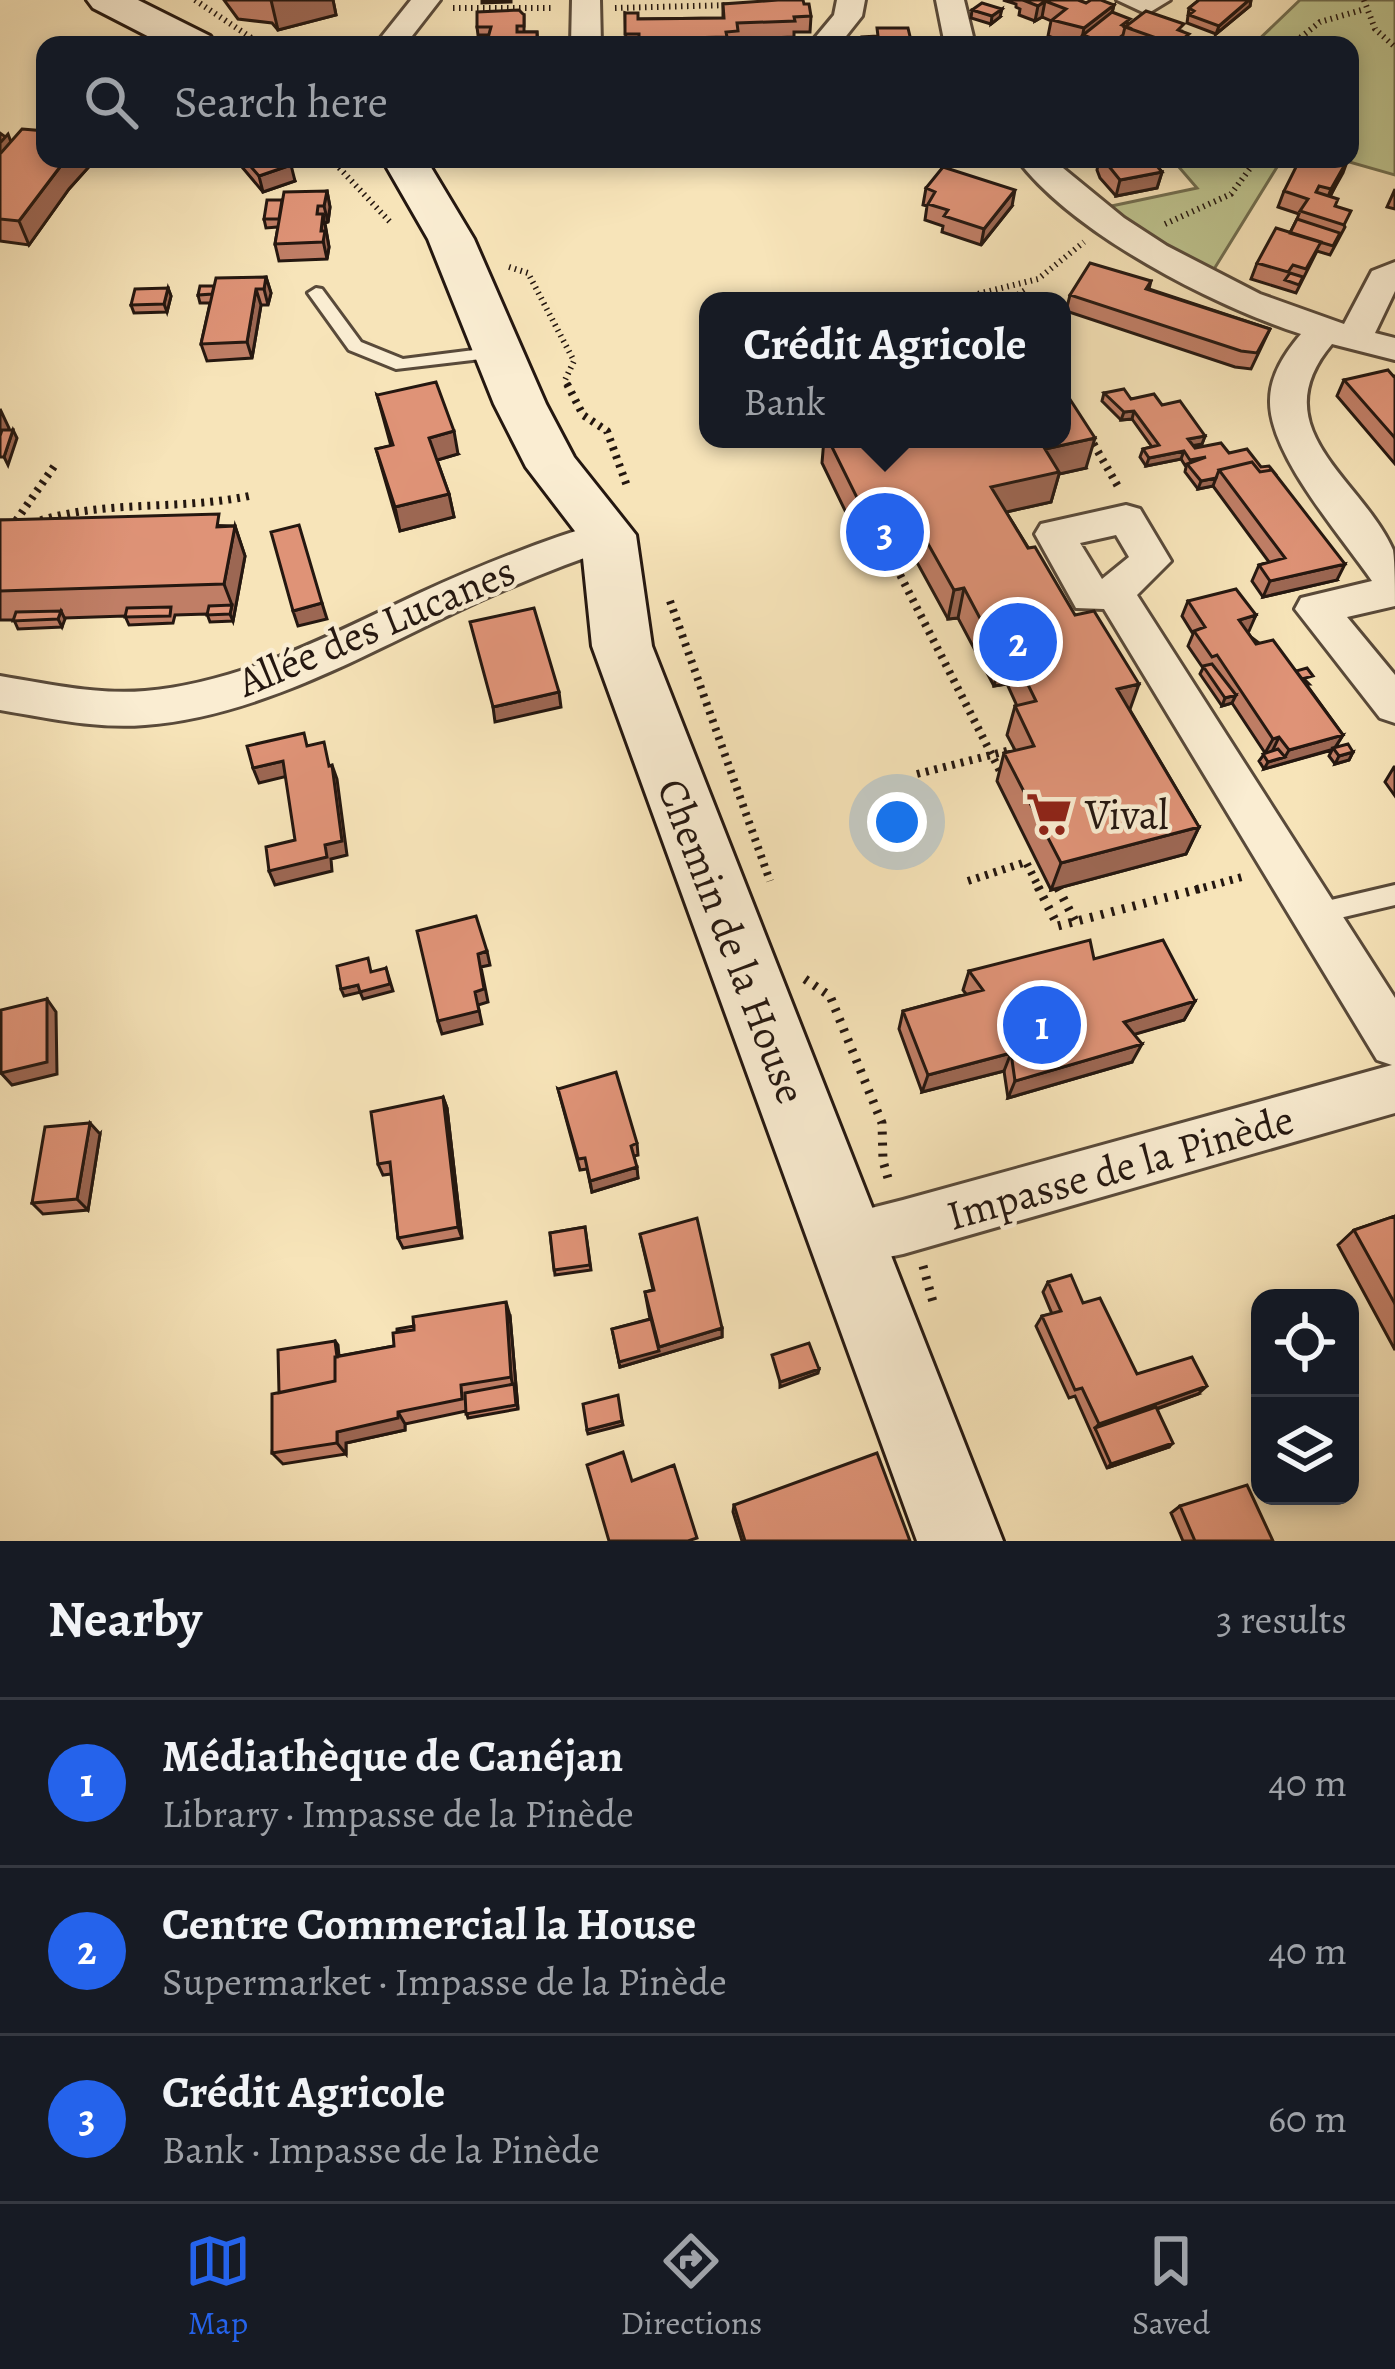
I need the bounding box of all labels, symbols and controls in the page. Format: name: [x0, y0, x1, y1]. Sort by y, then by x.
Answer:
search box: [36, 36, 1359, 168]
icon: search: [78, 69, 144, 135]
text: Search here: [174, 71, 388, 133]
popup: [699, 292, 1071, 448]
text: Crédit Agricole: [743, 313, 1027, 375]
text: Bank: [743, 375, 826, 428]
pin: 3: [846, 487, 924, 577]
street label: Allée des Lucanes: [228, 542, 524, 711]
pin: 2: [979, 597, 1057, 687]
street label: Chemin de la House: [644, 770, 820, 1112]
place label: Vival: [1084, 786, 1169, 843]
supermarket icon: Vival: [1024, 789, 1074, 839]
your location: [867, 792, 927, 852]
pin: 1: [1003, 980, 1081, 1070]
street label: Impasse de la Pinède: [940, 1090, 1300, 1244]
map controls: [1251, 1289, 1359, 1505]
button: locate: [1251, 1289, 1359, 1397]
button: layers: [1251, 1397, 1359, 1505]
text: Nearby: [48, 1584, 202, 1654]
text: 3 results: [1216, 1593, 1347, 1646]
text: Médiathèque de Canéjan: [162, 1725, 623, 1787]
text: 1: [80, 1756, 94, 1809]
text: 40 m: [1268, 1756, 1347, 1809]
text: Library · Impasse de la Pinède: [162, 1787, 634, 1840]
text: Centre Commercial la House: [162, 1893, 696, 1955]
text: 2: [78, 1924, 96, 1977]
text: 40 m: [1268, 1924, 1347, 1977]
text: Supermarket · Impasse de la Pinède: [162, 1955, 727, 2008]
text: Crédit Agricole: [162, 2061, 445, 2123]
text: 3: [79, 2092, 95, 2145]
text: 60 m: [1268, 2092, 1347, 2145]
text: Bank · Impasse de la Pinède: [162, 2123, 600, 2176]
tab: Map: [185, 2228, 251, 2345]
tab: Directions: [621, 2228, 762, 2345]
tab: Saved: [1132, 2228, 1210, 2345]

